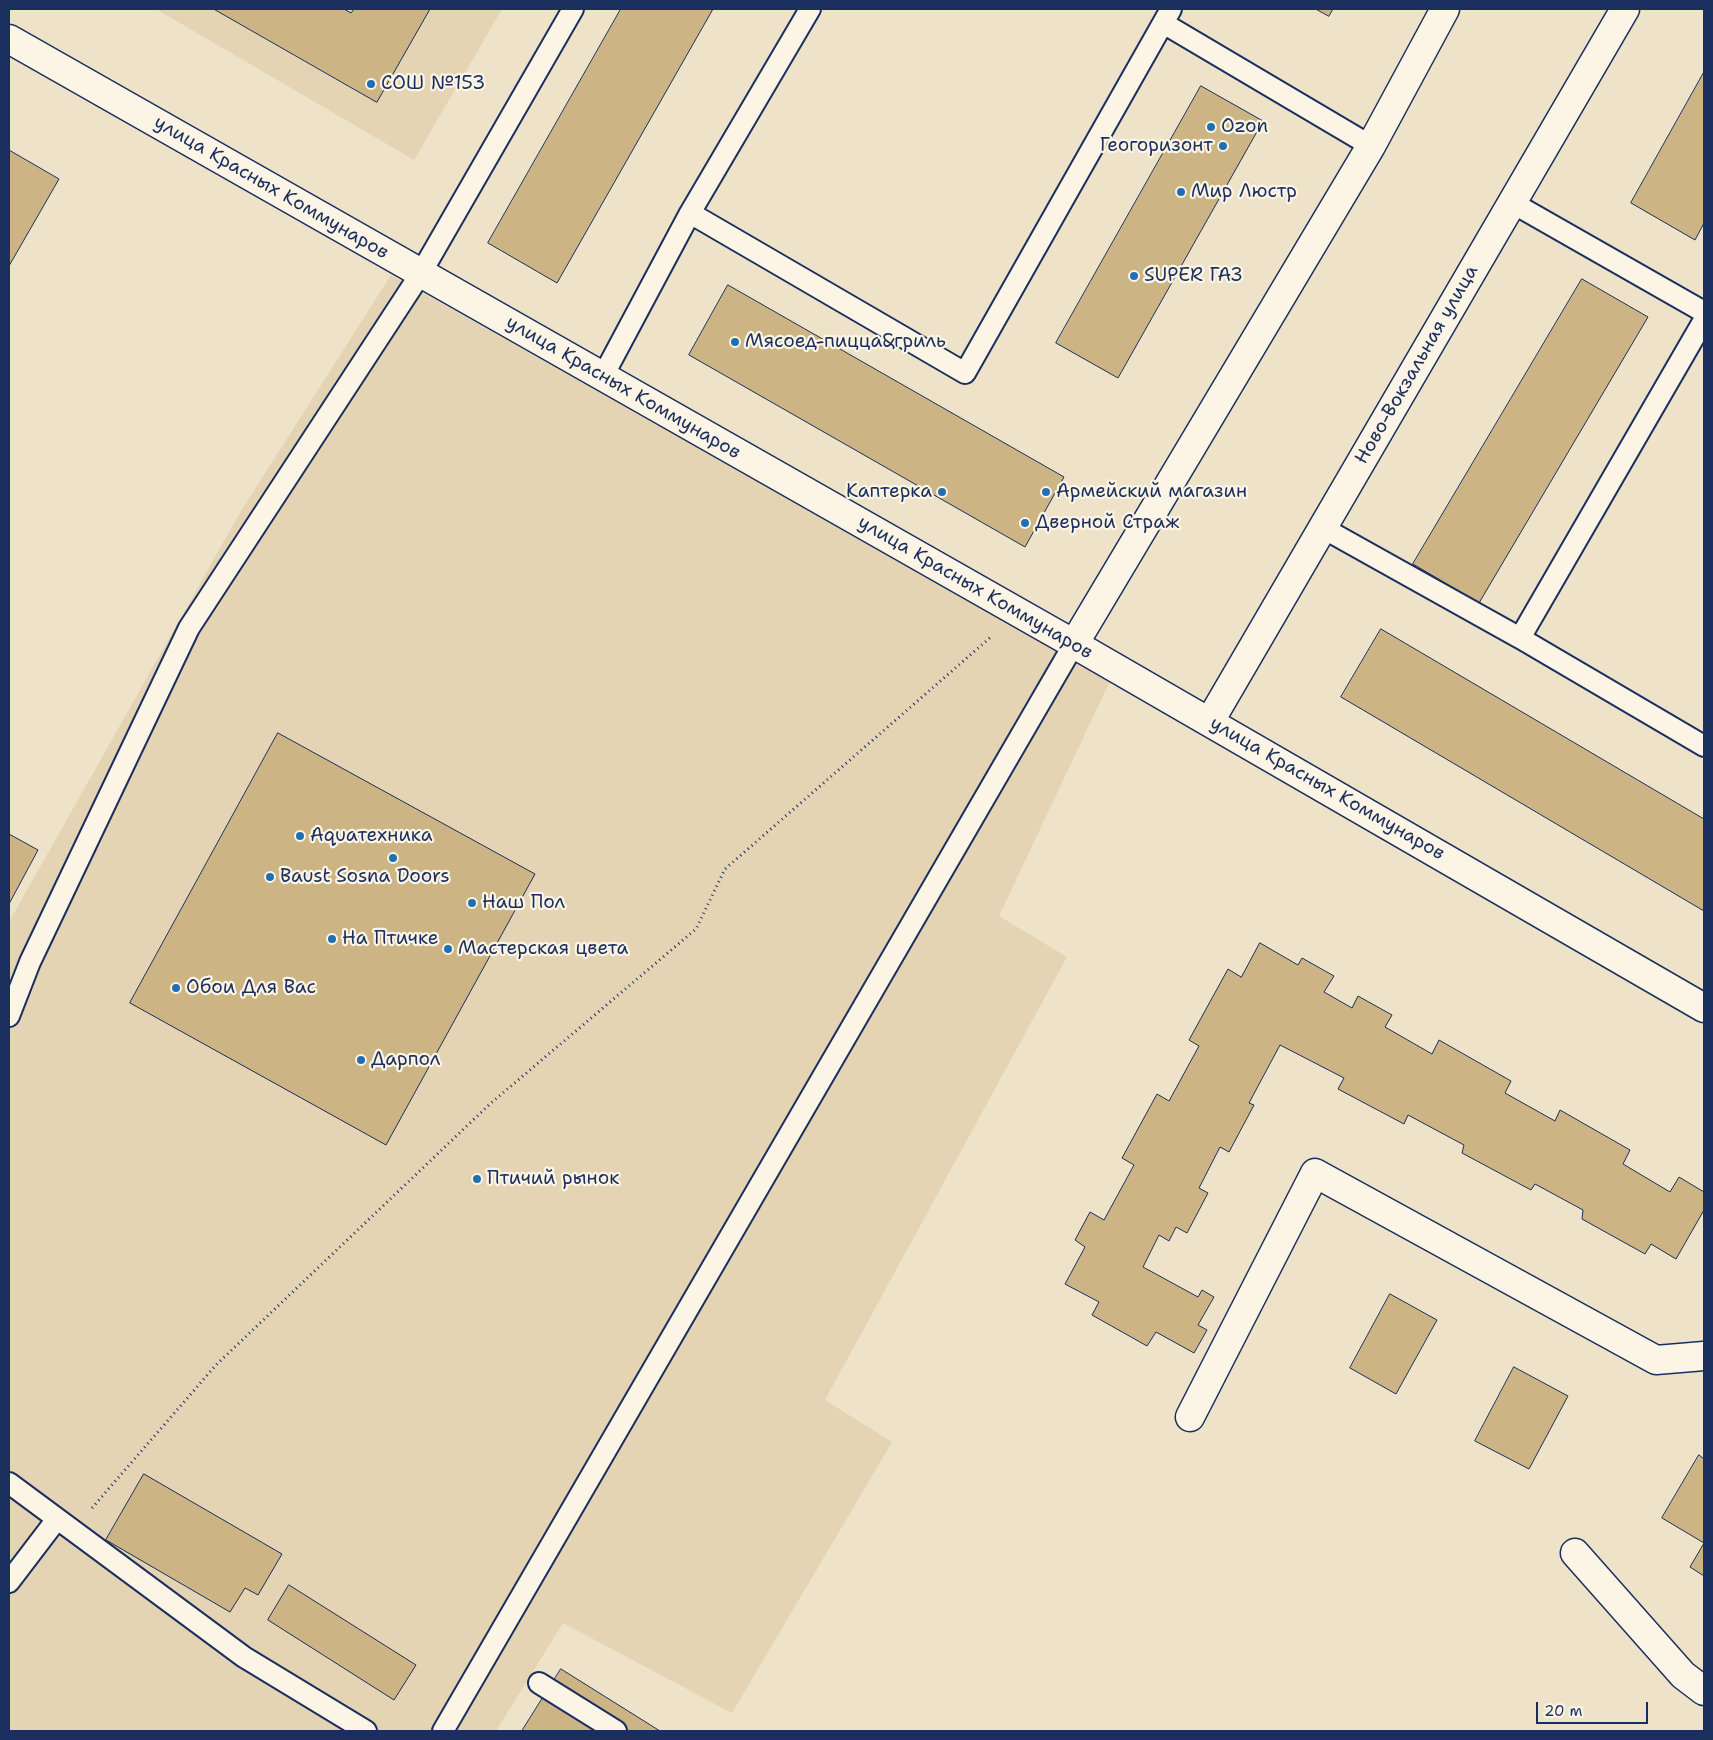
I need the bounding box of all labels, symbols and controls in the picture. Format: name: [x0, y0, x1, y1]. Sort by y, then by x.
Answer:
place label: СОШ №153: [381, 73, 485, 95]
marker: СОШ №153: [365, 78, 377, 90]
street label: улица Красных Коммунаров: [150, 111, 392, 265]
place label: Ozon: [1221, 116, 1268, 138]
marker: Ozon: [1205, 121, 1217, 133]
place label: Геогоризонт: [1100, 135, 1213, 157]
marker: Геогоризонт: [1217, 140, 1229, 152]
place label: Мир Люстр: [1191, 181, 1297, 203]
marker: Мир Люстр: [1175, 186, 1187, 198]
street label: Ново-Вокзальная улица: [1351, 261, 1483, 469]
place label: SUPER ГАЗ: [1144, 265, 1242, 287]
marker: SUPER ГАЗ: [1128, 270, 1140, 282]
street label: улица Красных Коммунаров: [502, 311, 744, 465]
place label: Мясоед-пицца&гриль: [745, 331, 946, 353]
marker: Мясоед-пицца&гриль: [729, 336, 741, 348]
place label: Каптерка: [846, 481, 932, 503]
place label: Армейский магазин: [1056, 481, 1247, 503]
marker: Каптерка: [936, 486, 948, 498]
marker: Армейский магазин: [1040, 486, 1052, 498]
street label: улица Красных Коммунаров: [854, 511, 1096, 665]
place label: Дверной Страж: [1035, 512, 1179, 534]
marker: Дверной Страж: [1019, 517, 1031, 529]
street label: улица Красных Коммунаров: [1206, 712, 1448, 866]
place label: Aquaтехника: [310, 825, 432, 847]
marker: Aquaтехника: [294, 830, 306, 842]
marker: Sosna Doors: [387, 852, 399, 864]
place label: Baust: [280, 866, 331, 888]
place label: Sosna Doors: [336, 866, 450, 888]
marker: Baust: [264, 871, 276, 883]
place label: Наш Пол: [482, 892, 565, 914]
marker: Наш Пол: [466, 897, 478, 909]
place label: На Птичке: [342, 928, 438, 950]
marker: На Птичке: [326, 933, 338, 945]
place label: Мастерская цвета: [458, 938, 628, 960]
marker: Мастерская цвета: [442, 943, 454, 955]
place label: Обои Для Вас: [186, 977, 316, 999]
marker: Обои Для Вас: [170, 982, 182, 994]
place label: Дарпол: [371, 1049, 440, 1071]
marker: Дарпол: [355, 1054, 367, 1066]
place label: Птичий рынок: [487, 1168, 619, 1190]
marker: Птичий рынок: [471, 1173, 483, 1185]
scale bar: [1538, 1692, 1650, 1724]
text: 20 m: [1544, 1701, 1583, 1721]

